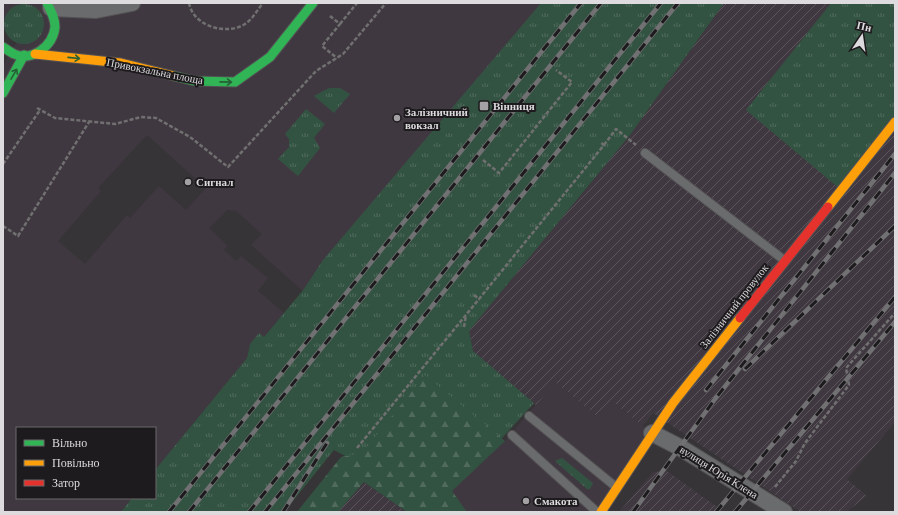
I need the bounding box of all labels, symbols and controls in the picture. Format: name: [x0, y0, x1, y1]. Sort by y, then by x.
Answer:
north arrow: [842, 16, 882, 56]
text: Пн: [856, 19, 873, 34]
one-way arrow: [67, 54, 80, 62]
street label: Привокзальна площа: [106, 56, 204, 86]
one-way arrow: [10, 68, 18, 80]
one-way arrow: [219, 78, 232, 86]
marker: Вінниця: [478, 100, 490, 112]
place label: Вінниця: [493, 100, 535, 112]
place label: Залізничний вокзал: [405, 106, 469, 131]
marker: Залізничний вокзал: [392, 113, 402, 123]
place label: Сигнал: [196, 176, 233, 188]
marker: Сигнал: [183, 177, 193, 187]
street label: Залізничний провулок: [697, 261, 771, 350]
legend: [16, 427, 156, 499]
text: Вільно: [52, 436, 87, 450]
street label: вулиця Юрія Клена: [678, 443, 760, 501]
text: Повільно: [52, 456, 100, 470]
text: Затор: [52, 476, 80, 490]
place label: Смакота: [534, 495, 578, 507]
marker: Смакота: [521, 496, 531, 506]

